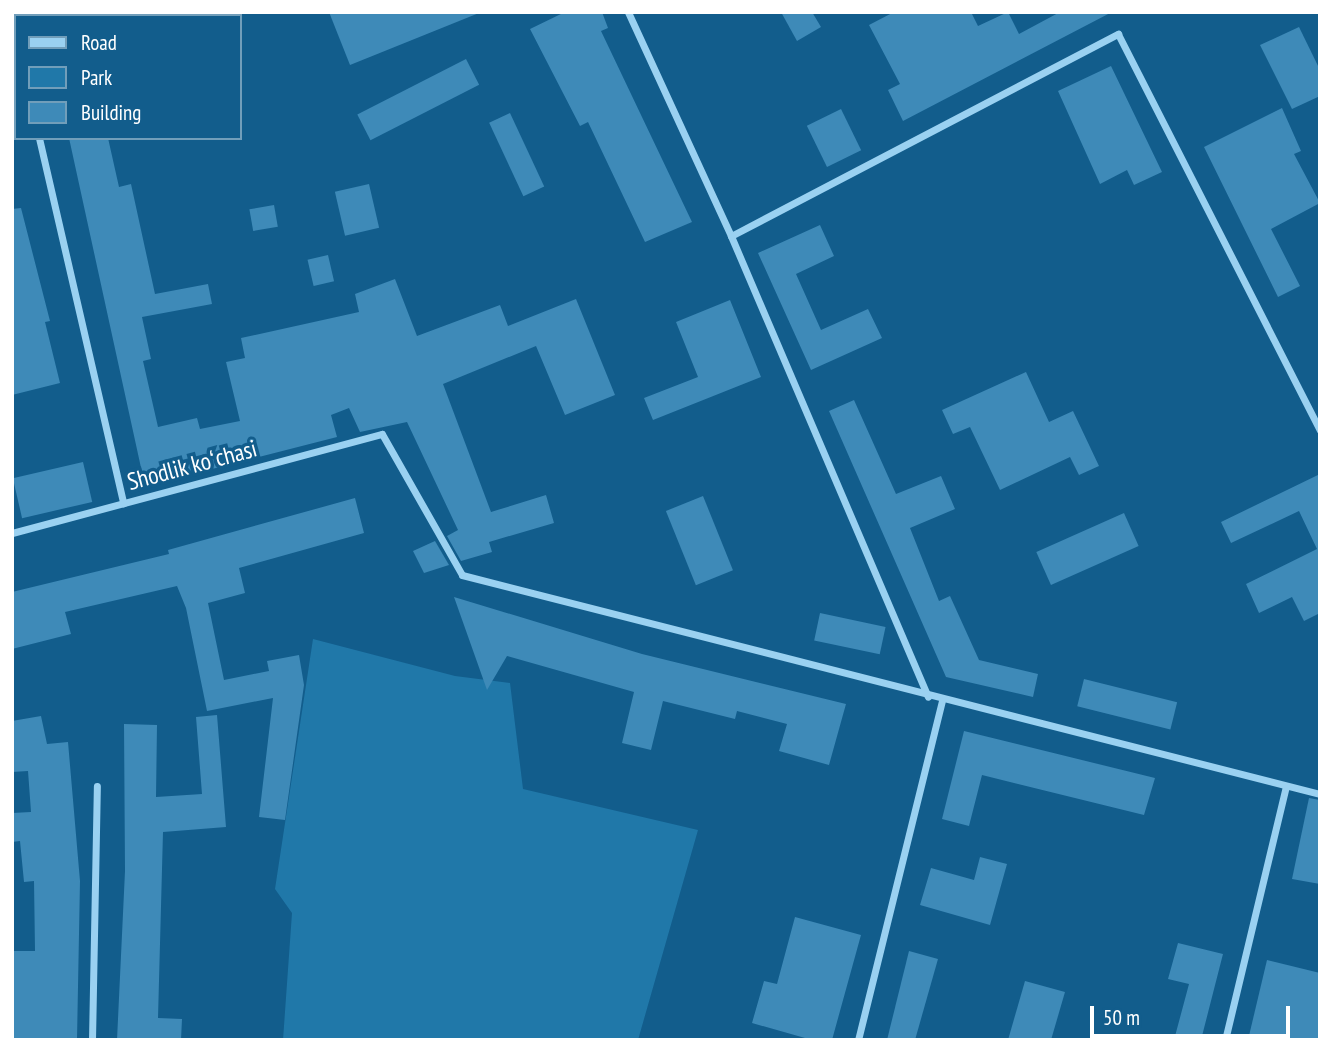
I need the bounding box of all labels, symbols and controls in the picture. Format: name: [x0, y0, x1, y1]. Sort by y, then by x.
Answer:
legend: [14, 14, 242, 140]
text: Road: [81, 29, 117, 56]
text: Park: [81, 64, 112, 91]
text: Building: [81, 99, 141, 126]
street label: Shodlik koʻchasi: [124, 434, 260, 496]
scale bar: [1094, 992, 1294, 1036]
text: 50 m: [1103, 1004, 1140, 1031]

